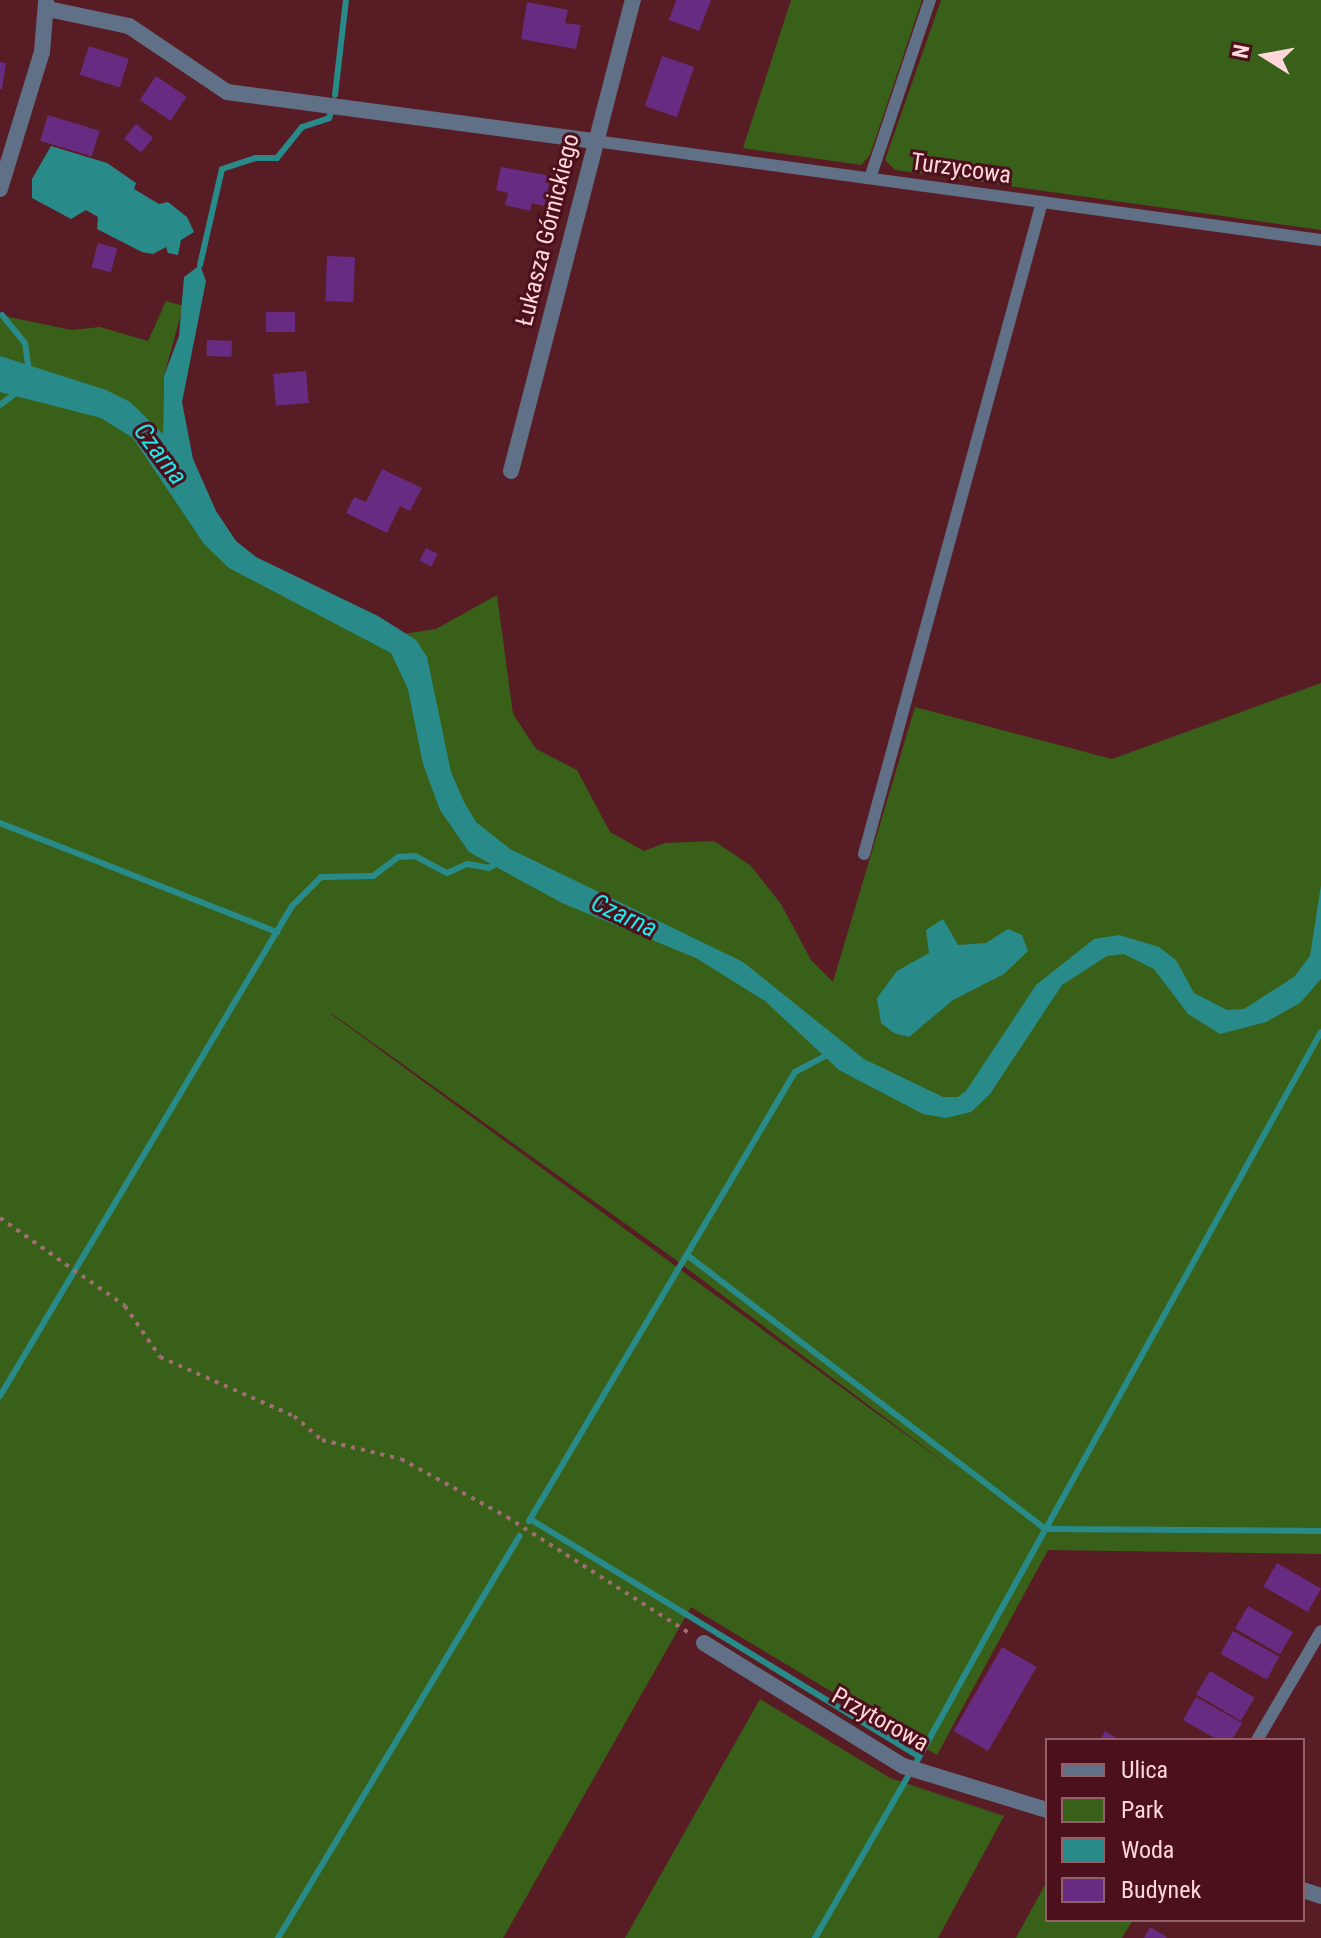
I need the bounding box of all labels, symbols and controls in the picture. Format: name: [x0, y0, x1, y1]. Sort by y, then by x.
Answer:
north arrow: [1225, 16, 1305, 96]
text: N: [1227, 42, 1255, 60]
street label: Łukasza Górnickiego: [510, 131, 586, 329]
street label: Turzycowa: [909, 148, 1013, 190]
water label: Czarna: [127, 417, 193, 491]
water label: Czarna: [586, 887, 662, 945]
street label: Przytorowa: [827, 1682, 933, 1758]
legend: [1045, 1738, 1305, 1922]
text: Ulica: [1121, 1756, 1168, 1784]
text: Park: [1121, 1796, 1164, 1824]
text: Woda: [1121, 1836, 1174, 1864]
text: Budynek: [1121, 1876, 1201, 1904]

